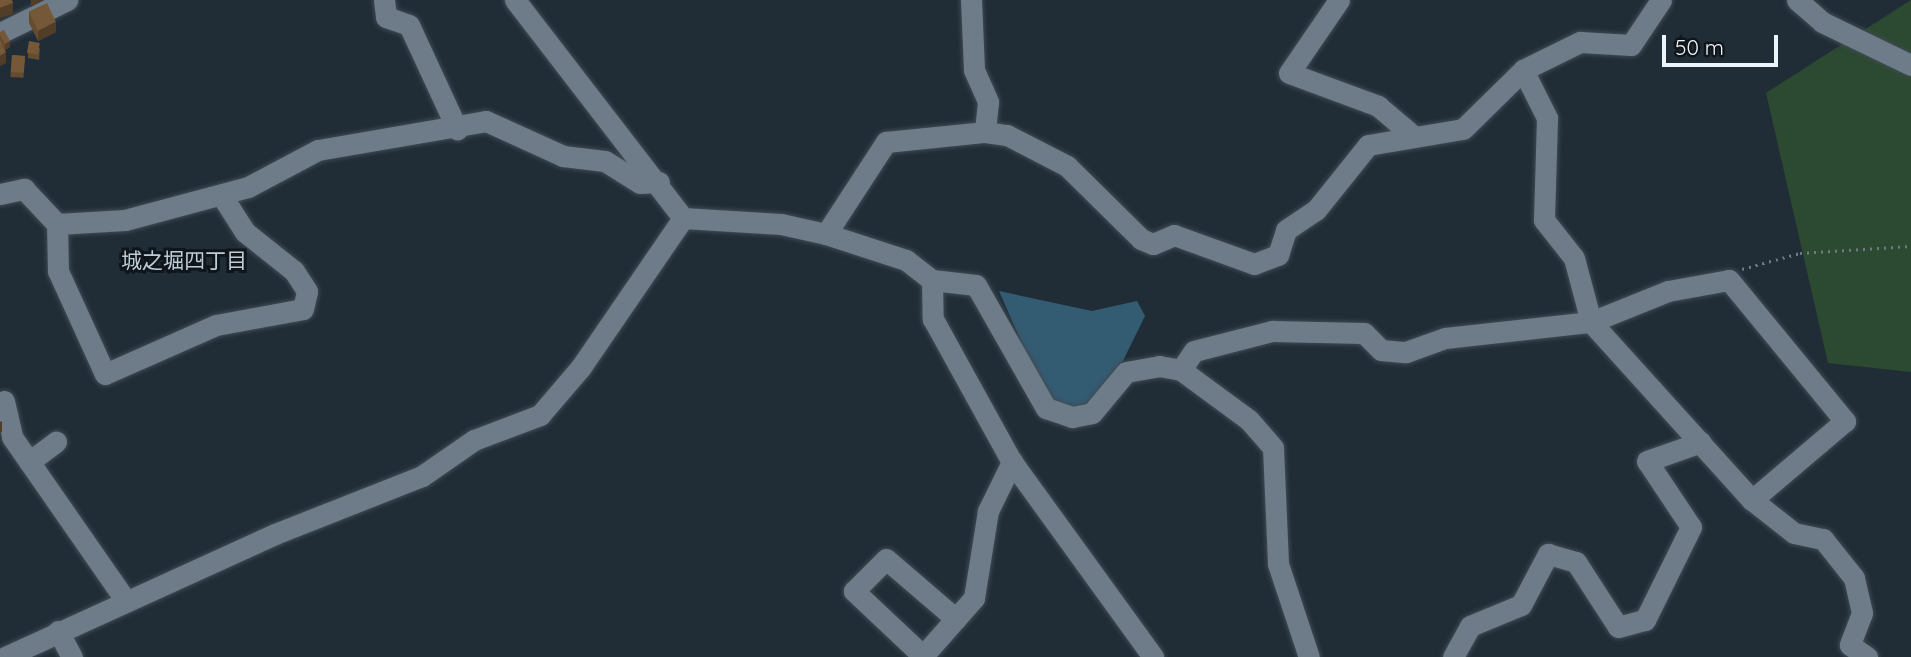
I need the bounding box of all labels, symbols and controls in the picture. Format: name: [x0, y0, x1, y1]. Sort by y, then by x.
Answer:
scale bar: [1666, 21, 1782, 65]
text: 50 m: [1675, 34, 1724, 60]
district label: 城之堀四丁目: [121, 247, 247, 273]

